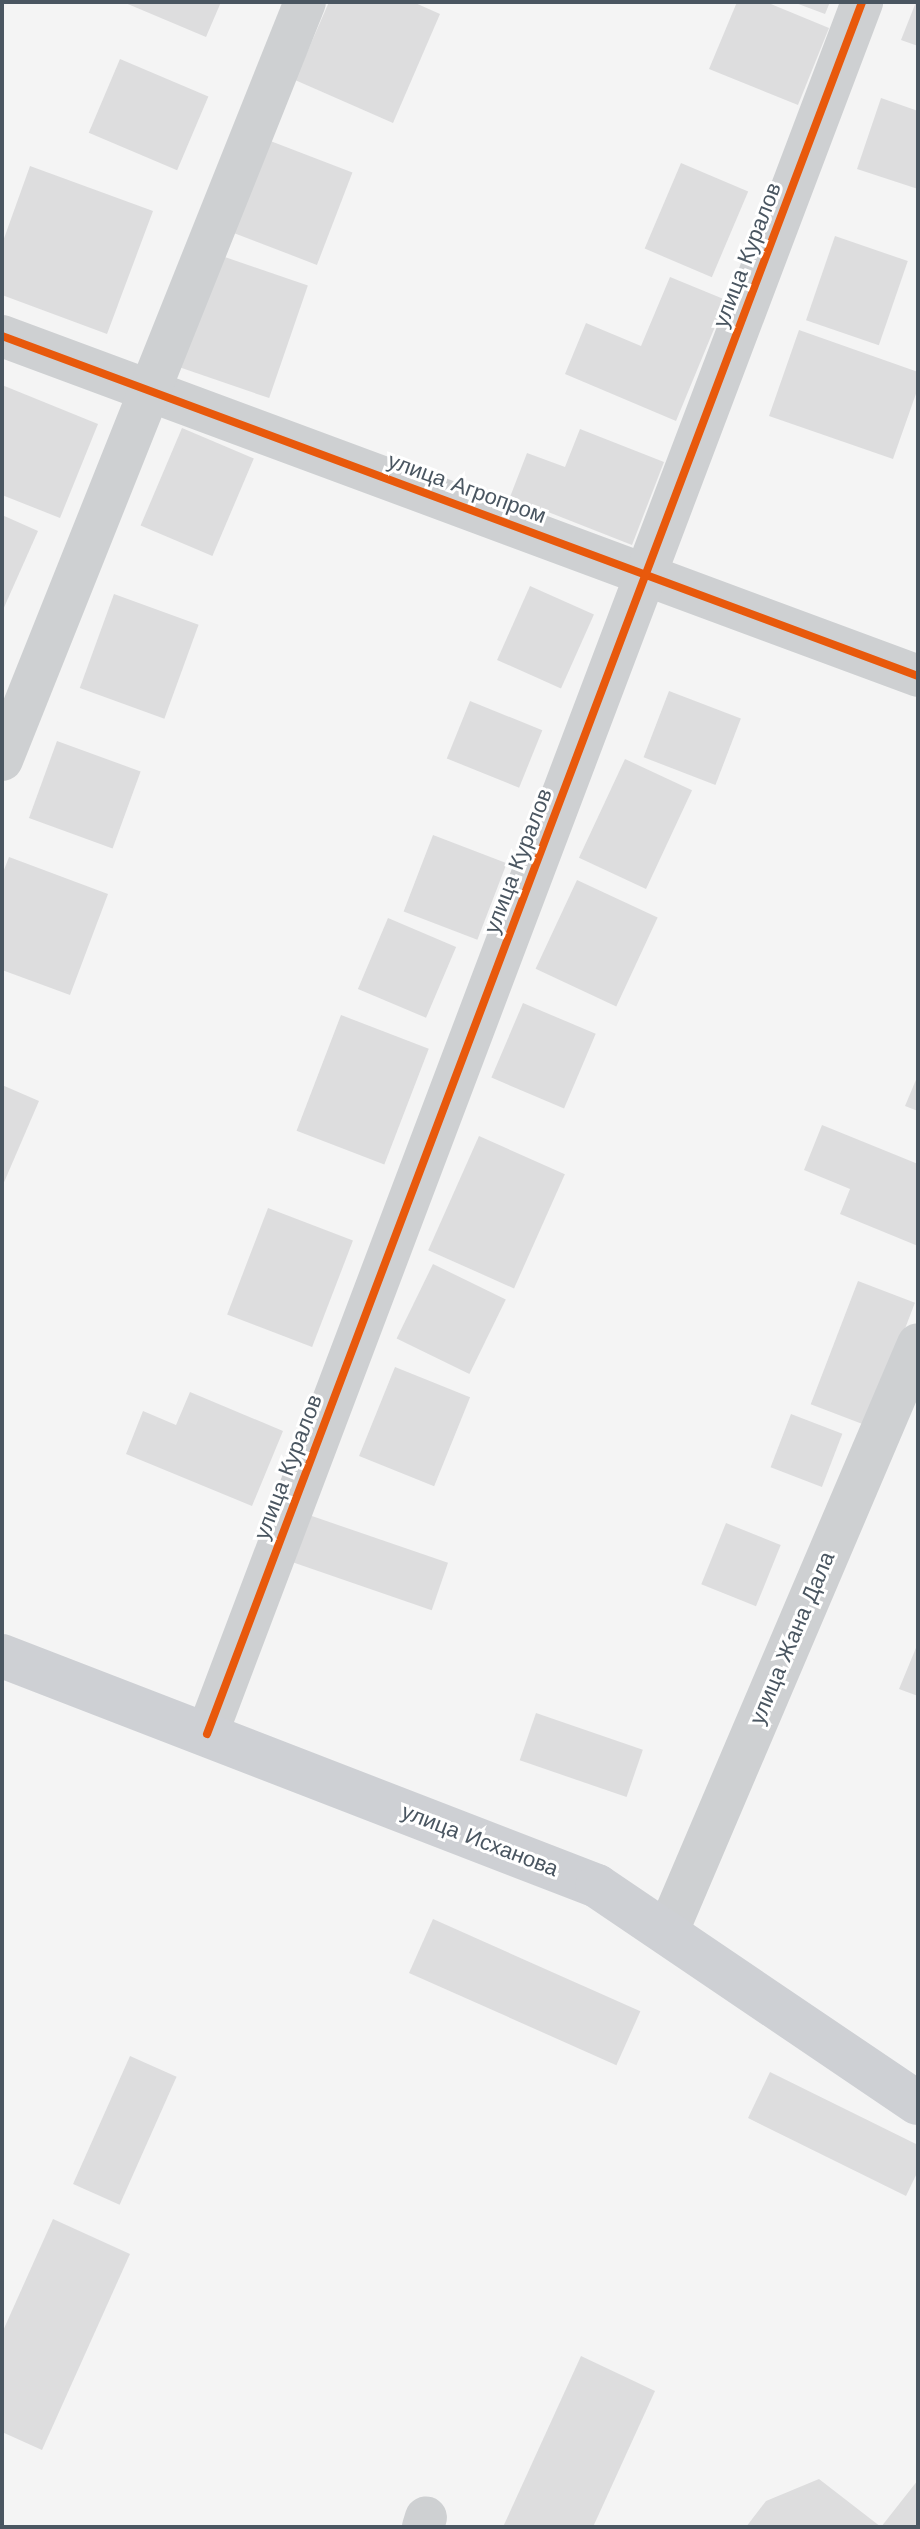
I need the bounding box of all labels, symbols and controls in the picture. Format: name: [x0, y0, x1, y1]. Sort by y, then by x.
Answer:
street label: улица Куралов: [707, 179, 787, 331]
street label: улица Агропром: [384, 447, 550, 529]
street label: улица Куралов: [478, 785, 558, 937]
street label: улица Куралов: [248, 1391, 328, 1543]
street label: улица Жана Дала: [744, 1548, 840, 1728]
street label: улица Исханова: [398, 1798, 562, 1882]

